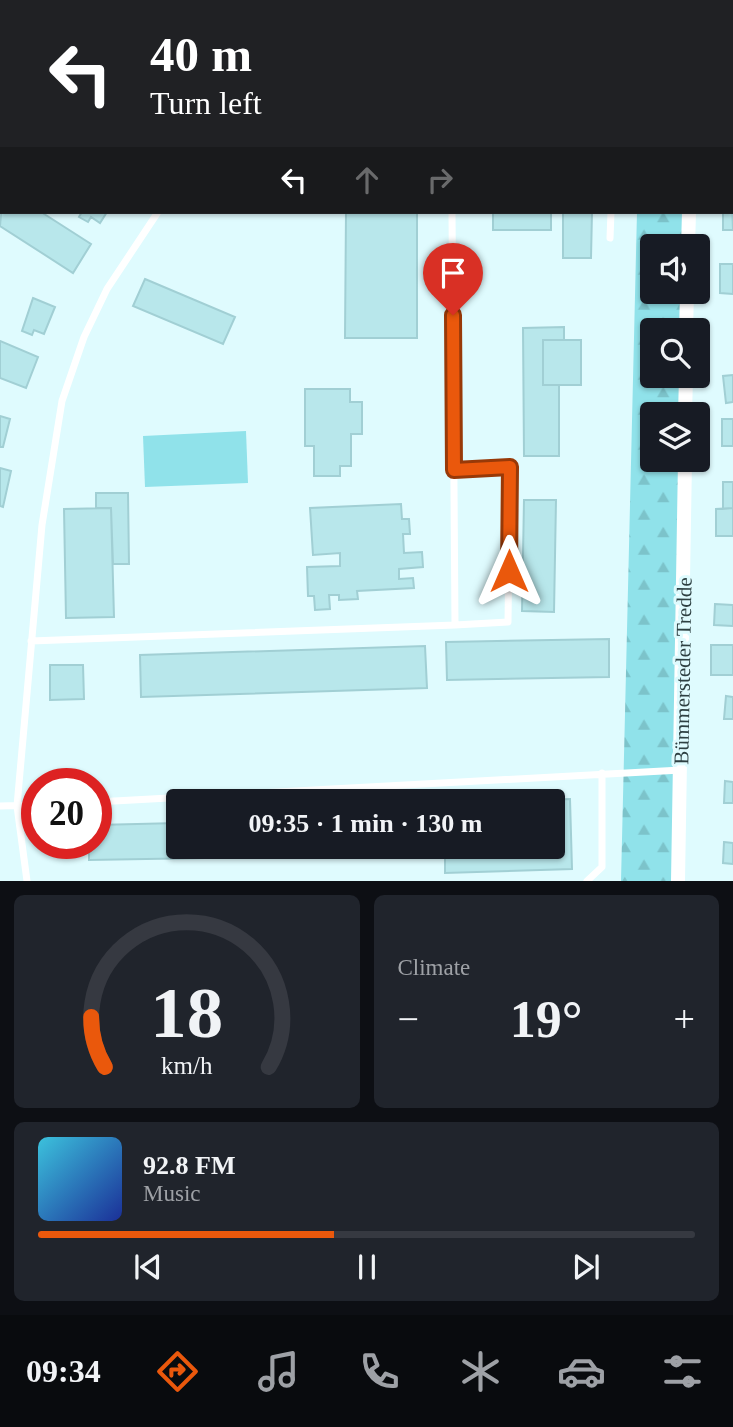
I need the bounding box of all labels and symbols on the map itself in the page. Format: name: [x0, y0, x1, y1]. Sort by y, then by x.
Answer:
pin: [423, 243, 483, 315]
position arrow: [472, 534, 546, 608]
street label: Bümmersteder Tredde: [669, 577, 697, 765]
speed limit sign: 20: [21, 768, 112, 859]

